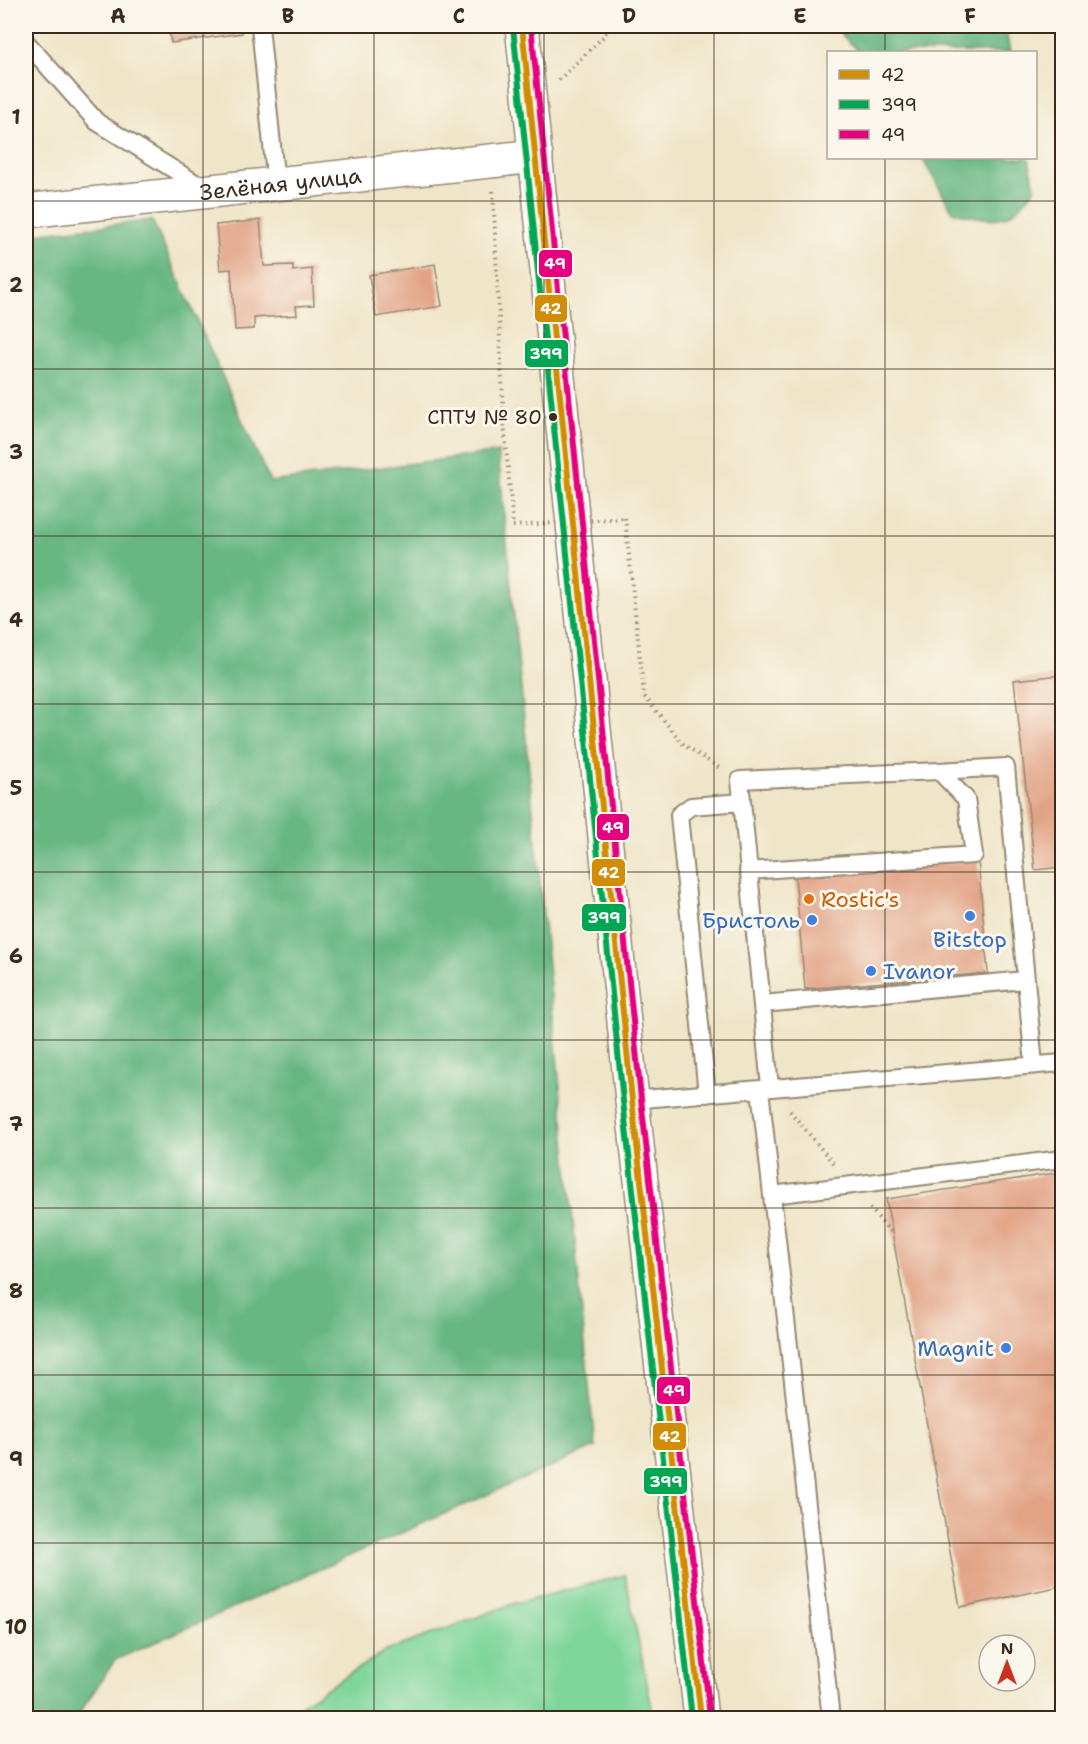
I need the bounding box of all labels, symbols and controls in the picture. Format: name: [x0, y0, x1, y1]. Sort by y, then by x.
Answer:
text: A: [110, 3, 126, 29]
text: B: [282, 3, 294, 29]
text: C: [453, 3, 465, 29]
text: D: [622, 3, 636, 29]
text: E: [793, 3, 807, 29]
text: F: [964, 3, 976, 29]
legend: [827, 51, 1037, 159]
text: 42: [881, 63, 905, 87]
text: 399: [881, 93, 917, 117]
text: 1: [11, 104, 21, 130]
text: 49: [881, 123, 905, 147]
street label: Зелёная улица: [198, 160, 363, 207]
line badge: 49: [538, 249, 573, 278]
text: 49: [544, 253, 566, 274]
text: 2: [9, 272, 23, 298]
line badge: 42: [534, 294, 568, 323]
text: 42: [540, 298, 562, 319]
line badge: 399: [524, 339, 569, 368]
text: 399: [530, 343, 562, 364]
place label: СПТУ № 80: [427, 404, 542, 430]
marker: СПТУ № 80: [547, 411, 559, 423]
text: 3: [9, 439, 23, 465]
text: 4: [9, 607, 23, 633]
text: 5: [10, 775, 22, 801]
line badge: 49: [596, 813, 630, 841]
text: 49: [602, 817, 624, 838]
line badge: 42: [591, 858, 626, 887]
text: 42: [598, 862, 620, 883]
place label: Rostic's: [821, 885, 899, 914]
marker: Rostic's: [802, 892, 816, 906]
line badge: 399: [581, 903, 627, 932]
place label: Бристоль: [702, 906, 800, 935]
text: 399: [588, 907, 620, 928]
marker: Bitstop: [963, 909, 977, 923]
marker: Бристоль: [805, 913, 819, 927]
place label: Bitstop: [933, 925, 1007, 954]
text: 6: [9, 943, 23, 969]
place label: Ivanor: [883, 957, 956, 986]
marker: Ivanor: [864, 964, 878, 978]
text: 7: [9, 1111, 23, 1137]
text: 8: [9, 1278, 23, 1304]
place label: Magnit: [917, 1334, 994, 1363]
marker: Magnit: [999, 1341, 1013, 1355]
line badge: 49: [656, 1376, 691, 1405]
text: 49: [663, 1380, 685, 1401]
line badge: 42: [652, 1422, 687, 1451]
text: 42: [659, 1426, 681, 1447]
text: 9: [9, 1446, 23, 1472]
line badge: 399: [643, 1467, 688, 1495]
text: 399: [650, 1471, 682, 1492]
text: 10: [5, 1614, 27, 1640]
north arrow: [977, 1633, 1037, 1693]
text: N: [1001, 1638, 1013, 1659]

